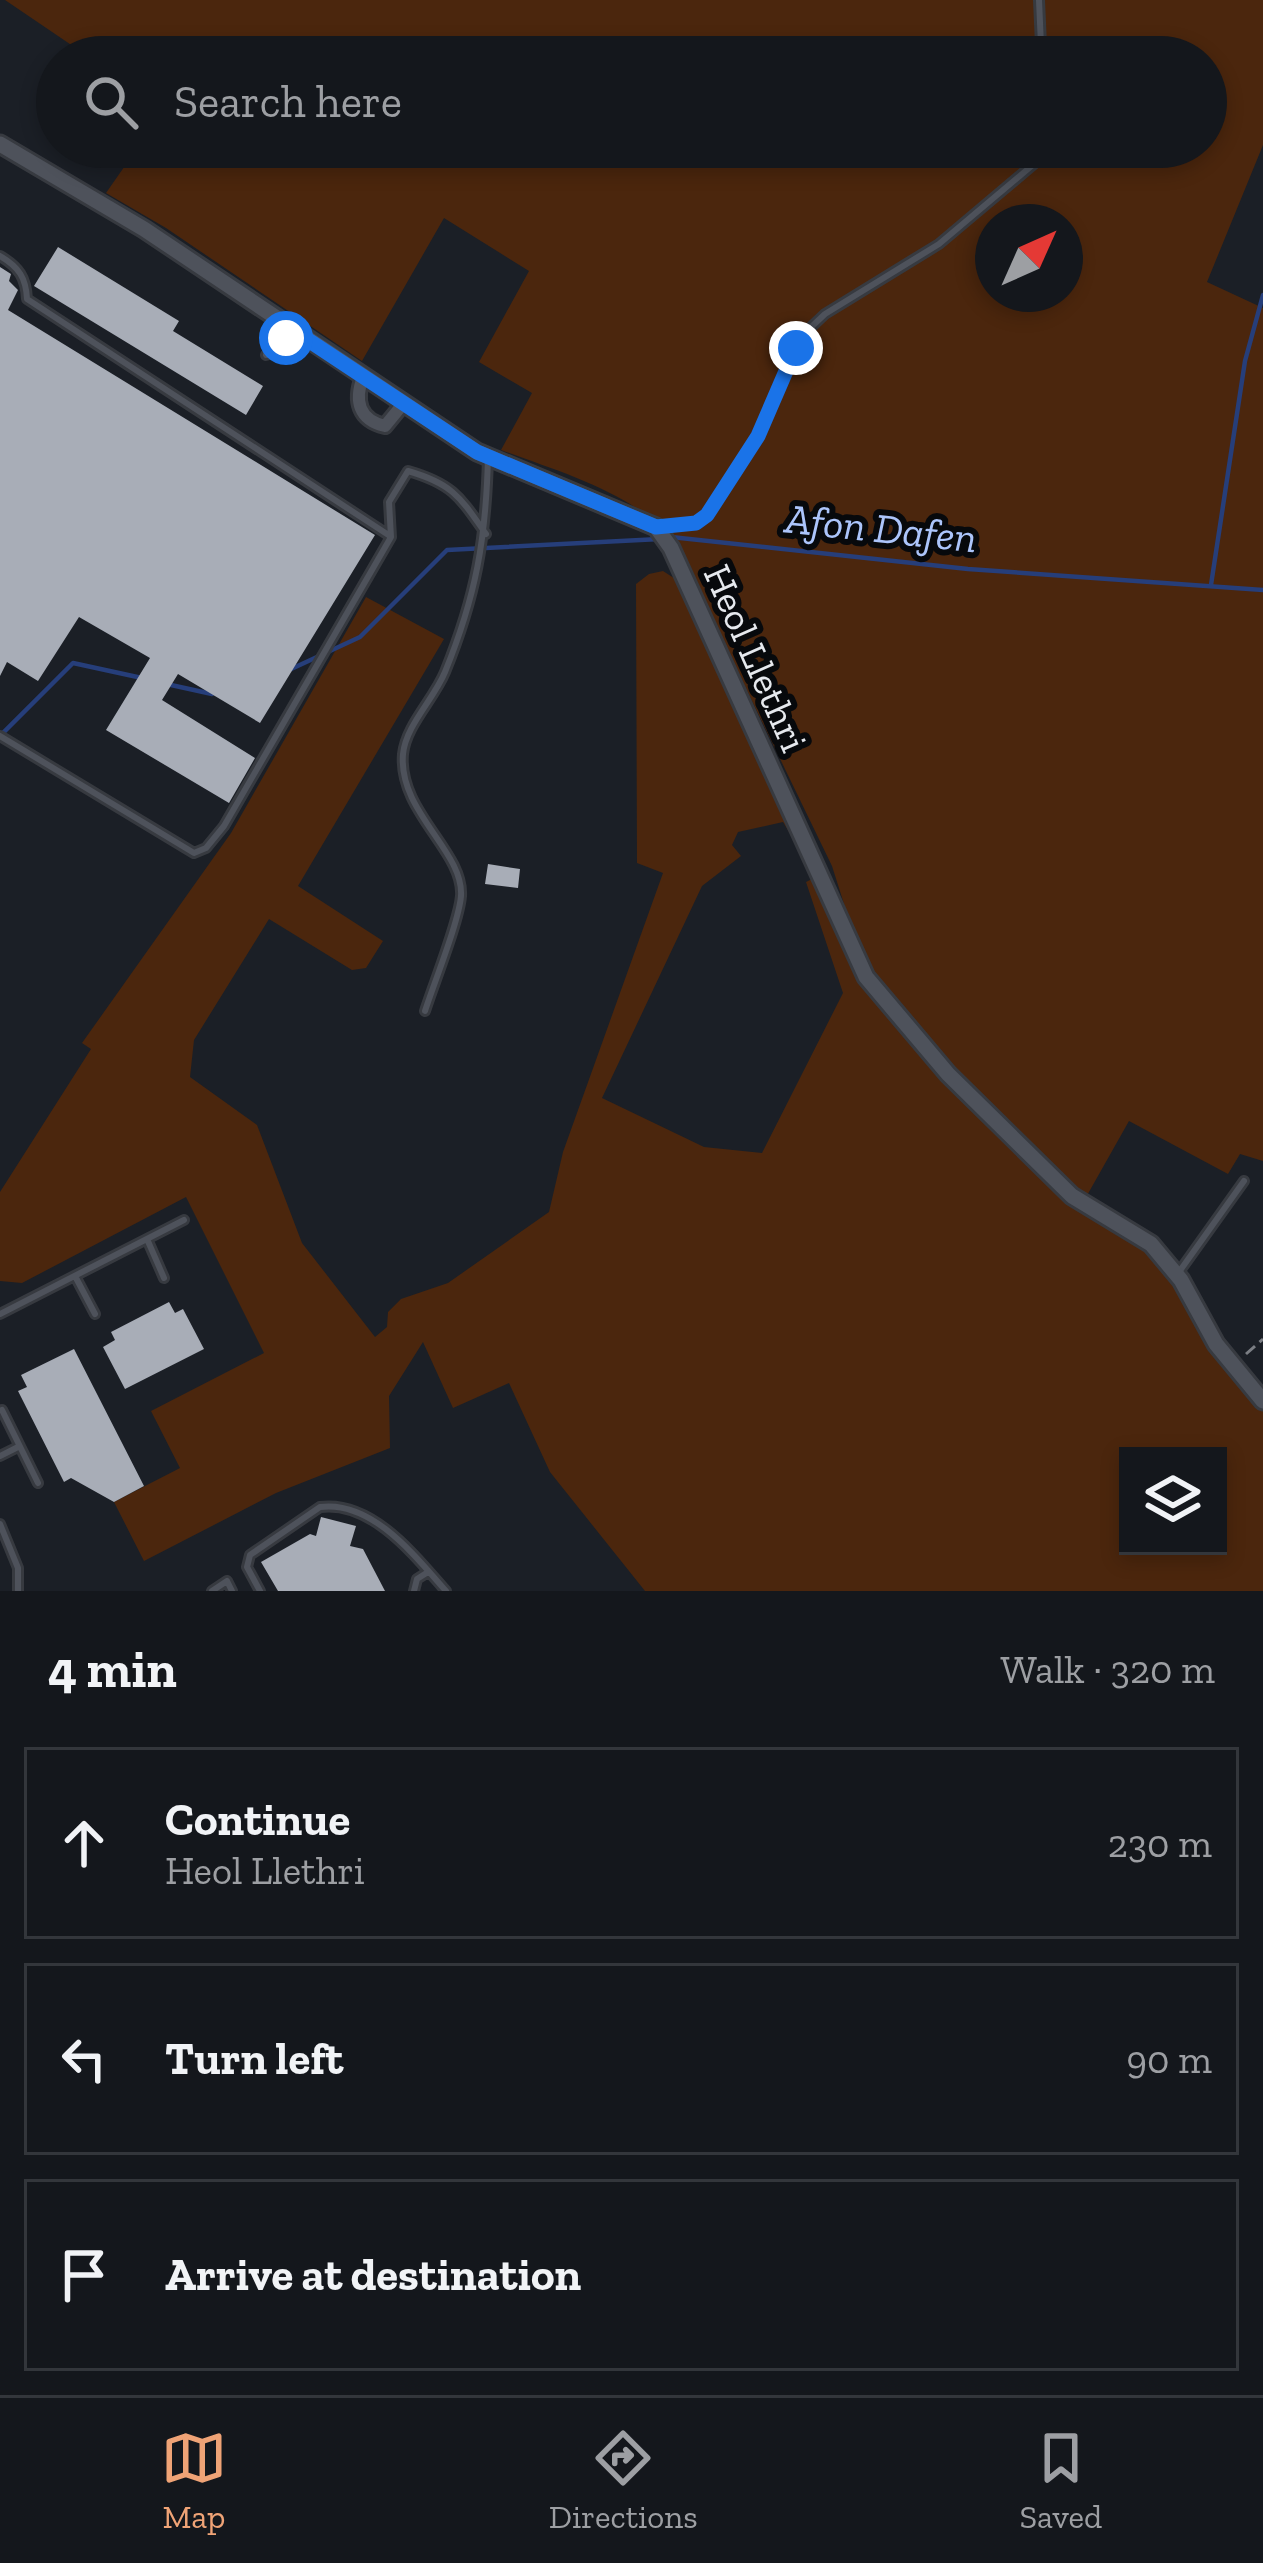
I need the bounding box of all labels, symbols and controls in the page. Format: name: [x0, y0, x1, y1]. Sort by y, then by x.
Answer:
search box: [36, 36, 1227, 168]
icon: search: [78, 69, 144, 135]
text: Search here: [174, 75, 402, 129]
north arrow: [975, 204, 1083, 312]
route start: [259, 311, 313, 365]
route end: [769, 321, 823, 375]
water label: Afon Dafen: [782, 492, 979, 563]
street label: Heol Llethri: [694, 557, 818, 759]
map controls: [1119, 1447, 1227, 1555]
button: layers: [1119, 1447, 1227, 1555]
text: 4 min: [48, 1639, 177, 1700]
text: Walk · 320 m: [1000, 1646, 1215, 1693]
text: Continue: [165, 1793, 350, 1847]
icon: ahead: [51, 1810, 117, 1876]
text: 230 m: [1108, 1820, 1212, 1867]
text: Heol Llethri: [165, 1847, 365, 1894]
icon: left: [51, 2026, 117, 2092]
text: Turn left: [165, 2032, 343, 2086]
text: 90 m: [1126, 2036, 1212, 2083]
icon: arrive: [51, 2242, 117, 2308]
text: Arrive at destination: [165, 2248, 581, 2302]
tab: Map: [161, 2425, 227, 2536]
tab: Directions: [549, 2425, 698, 2536]
tab: Saved: [1019, 2425, 1102, 2536]

